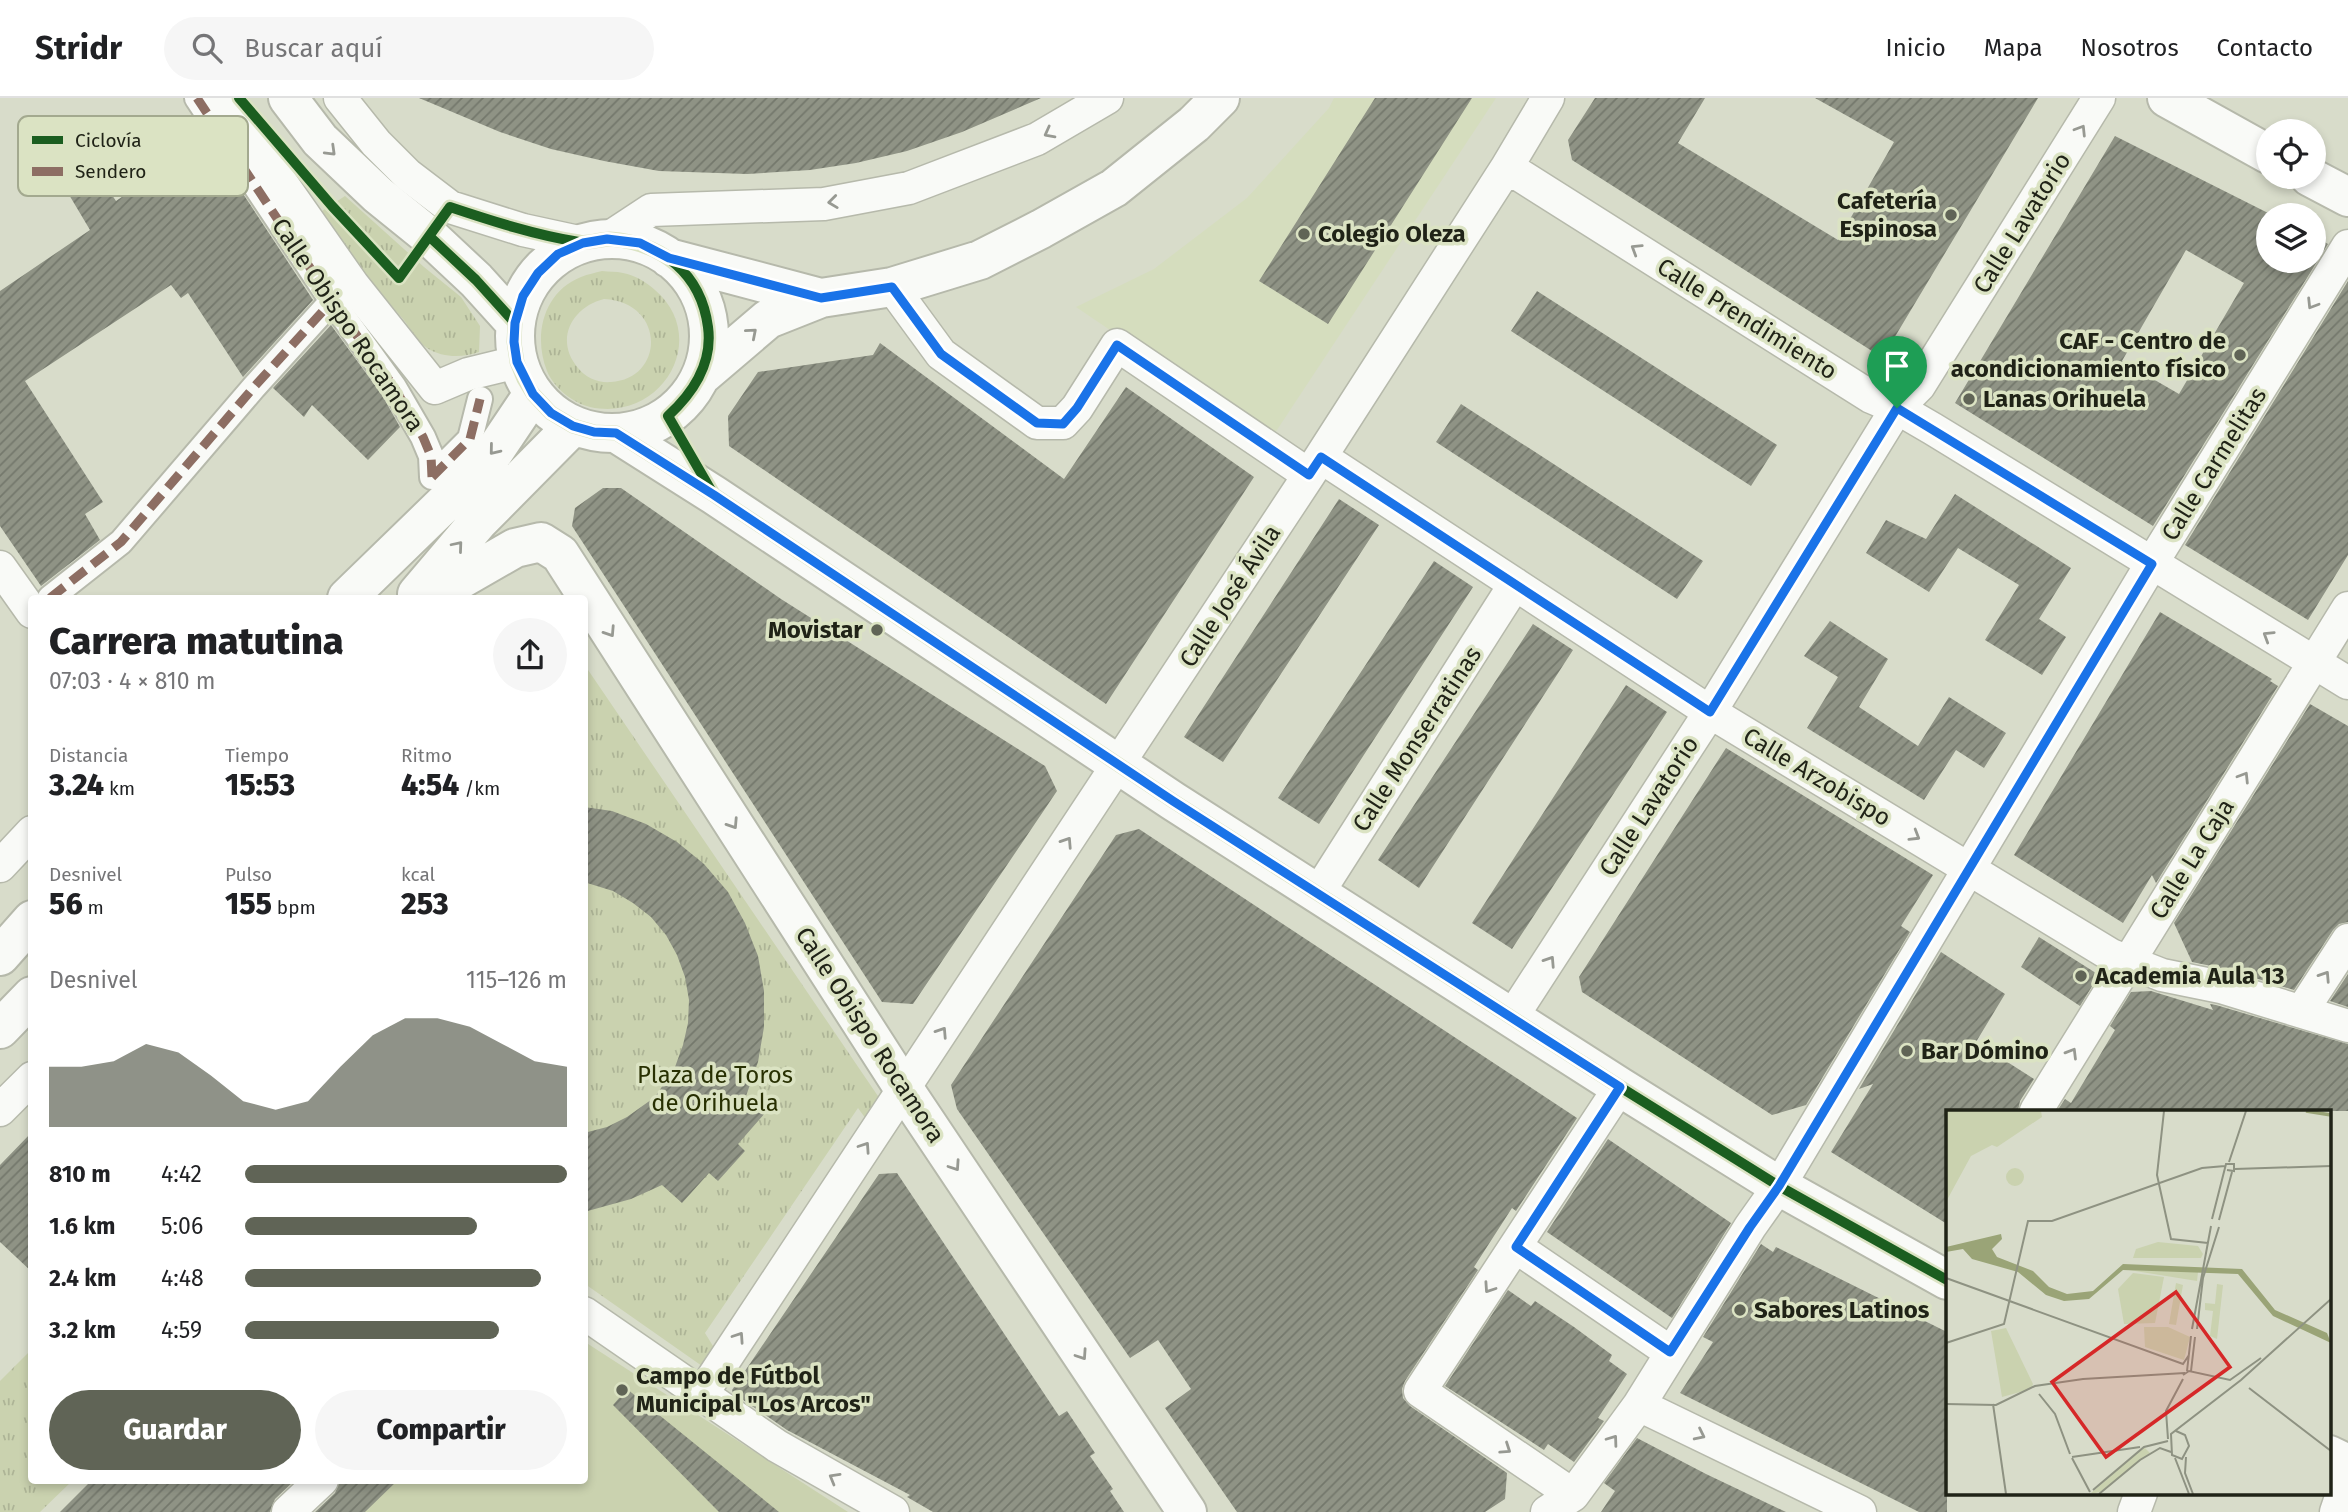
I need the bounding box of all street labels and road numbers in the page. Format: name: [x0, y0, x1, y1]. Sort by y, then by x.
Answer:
street label: Calle Lavatorio: [1968, 147, 2076, 299]
street label: Calle Obispo Rocamora: [266, 213, 430, 437]
street label: Calle Prendimiento: [1652, 252, 1842, 386]
street label: Calle Carmelitas: [2156, 382, 2272, 546]
street label: Calle José Ávila: [1173, 519, 1286, 672]
street label: Calle Monserratinas: [1347, 641, 1487, 837]
street label: Calle Arzobispo: [1738, 722, 1896, 832]
street label: Calle Lavatorio: [1594, 731, 1704, 881]
street label: Calle La Caja: [2144, 794, 2240, 924]
street label: Calle Obispo Rocamora: [790, 922, 950, 1148]

